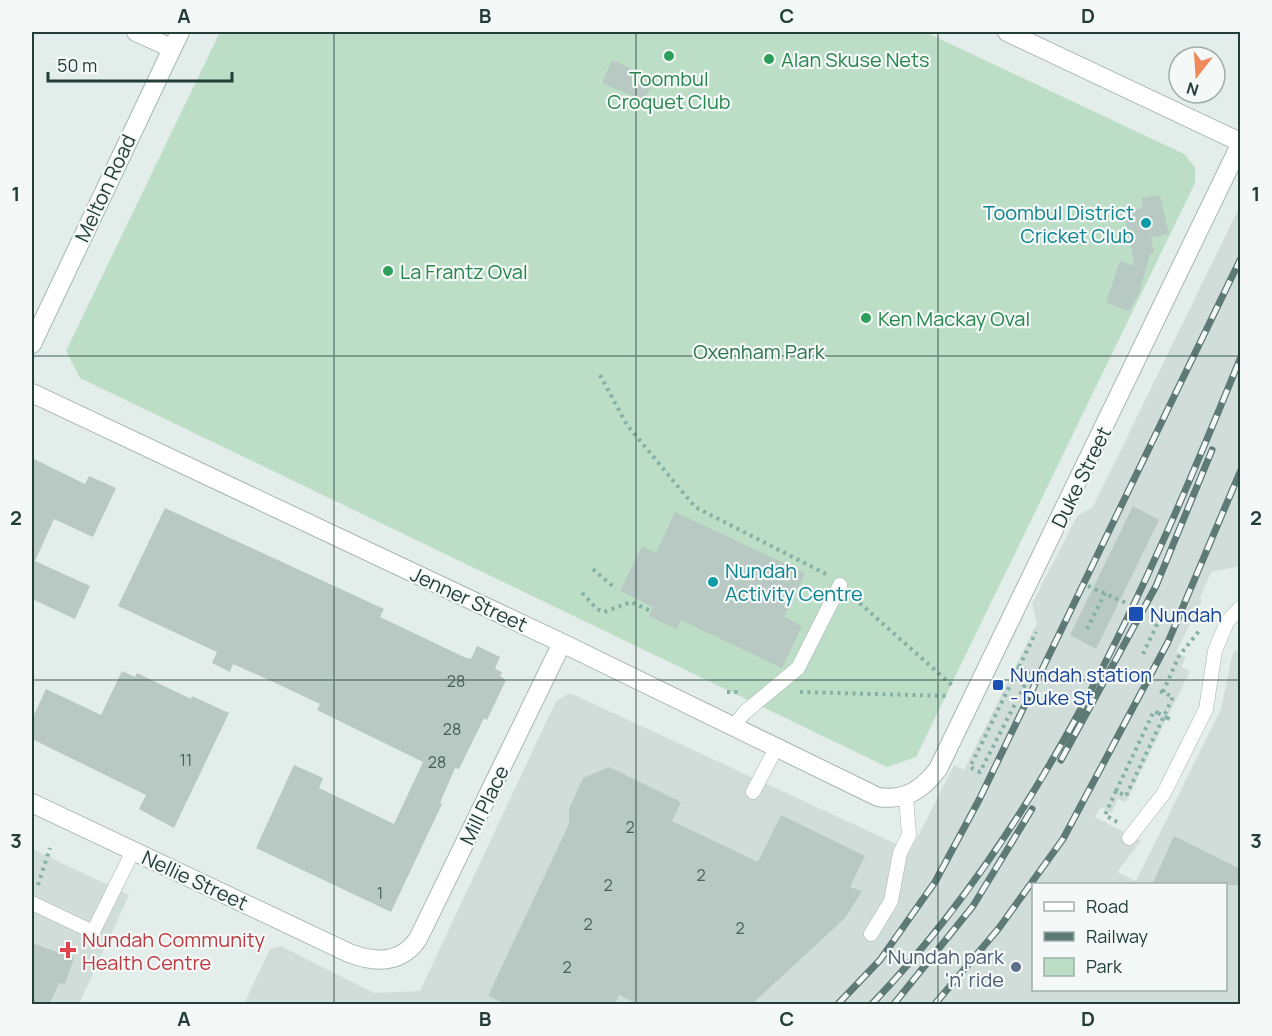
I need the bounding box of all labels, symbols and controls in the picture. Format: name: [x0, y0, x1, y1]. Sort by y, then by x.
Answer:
text: A: [177, 2, 191, 29]
text: B: [479, 2, 492, 29]
text: C: [780, 2, 794, 29]
text: D: [1081, 2, 1095, 29]
scale bar: [48, 45, 232, 83]
north arrow: [1167, 45, 1227, 105]
place label: Alan Skuse Nets: [781, 46, 930, 73]
marker: Toombul Croquet Club: [662, 49, 676, 63]
marker: Alan Skuse Nets: [762, 52, 776, 66]
text: 50 m: [57, 53, 97, 77]
place label: Toombul Croquet Club: [607, 65, 731, 115]
text: N: [1184, 77, 1201, 102]
street label: Melton Road: [68, 130, 142, 246]
text: 1: [12, 180, 20, 207]
text: 1: [1252, 180, 1260, 207]
place label: Toombul District Cricket Club: [983, 199, 1134, 249]
marker: Toombul District Cricket Club: [1139, 216, 1153, 230]
place label: La Frantz Oval: [400, 258, 528, 285]
marker: La Frantz Oval: [381, 264, 395, 278]
place label: Ken Mackay Oval: [878, 305, 1030, 332]
marker: Ken Mackay Oval: [859, 311, 873, 325]
park label: Oxenham Park: [693, 338, 826, 365]
street label: Duke Street: [1045, 422, 1117, 532]
text: 2: [10, 504, 22, 531]
text: 2: [1250, 504, 1262, 531]
place label: Nundah Activity Centre: [725, 557, 863, 607]
street label: Jenner Street: [406, 560, 532, 638]
marker: Nundah Activity Centre: [706, 575, 720, 589]
place label: Nundah: [1150, 601, 1222, 628]
marker: Nundah: [1127, 605, 1145, 623]
place label: Nundah station - Duke St: [1010, 661, 1152, 711]
house number: 28: [447, 670, 465, 692]
marker: Nundah station - Duke St: [991, 678, 1005, 692]
house number: 28: [443, 718, 461, 740]
house number: 11: [180, 749, 192, 771]
house number: 28: [428, 751, 446, 773]
street label: Mill Place: [453, 761, 515, 849]
house number: 2: [625, 816, 635, 838]
text: 3: [10, 827, 22, 854]
text: 3: [1250, 827, 1262, 854]
street label: Nellie Street: [138, 844, 252, 916]
house number: 2: [696, 864, 706, 886]
house number: 2: [603, 874, 613, 896]
house number: 1: [377, 882, 383, 904]
legend: [1032, 883, 1227, 991]
text: Road: [1086, 894, 1129, 918]
house number: 2: [583, 913, 593, 935]
house number: 2: [735, 917, 745, 939]
text: Railway: [1086, 924, 1148, 948]
place label: Nundah Community Health Centre: [82, 926, 265, 976]
marker: Nundah Community Health Centre: [59, 941, 77, 959]
place label: Nundah park 'n' ride: [888, 943, 1005, 993]
text: Park: [1086, 954, 1123, 978]
house number: 2: [562, 956, 572, 978]
marker: Nundah park 'n' ride: [1009, 960, 1023, 974]
text: A: [177, 1005, 191, 1032]
text: B: [479, 1005, 492, 1032]
text: C: [780, 1005, 794, 1032]
text: D: [1081, 1005, 1095, 1032]

